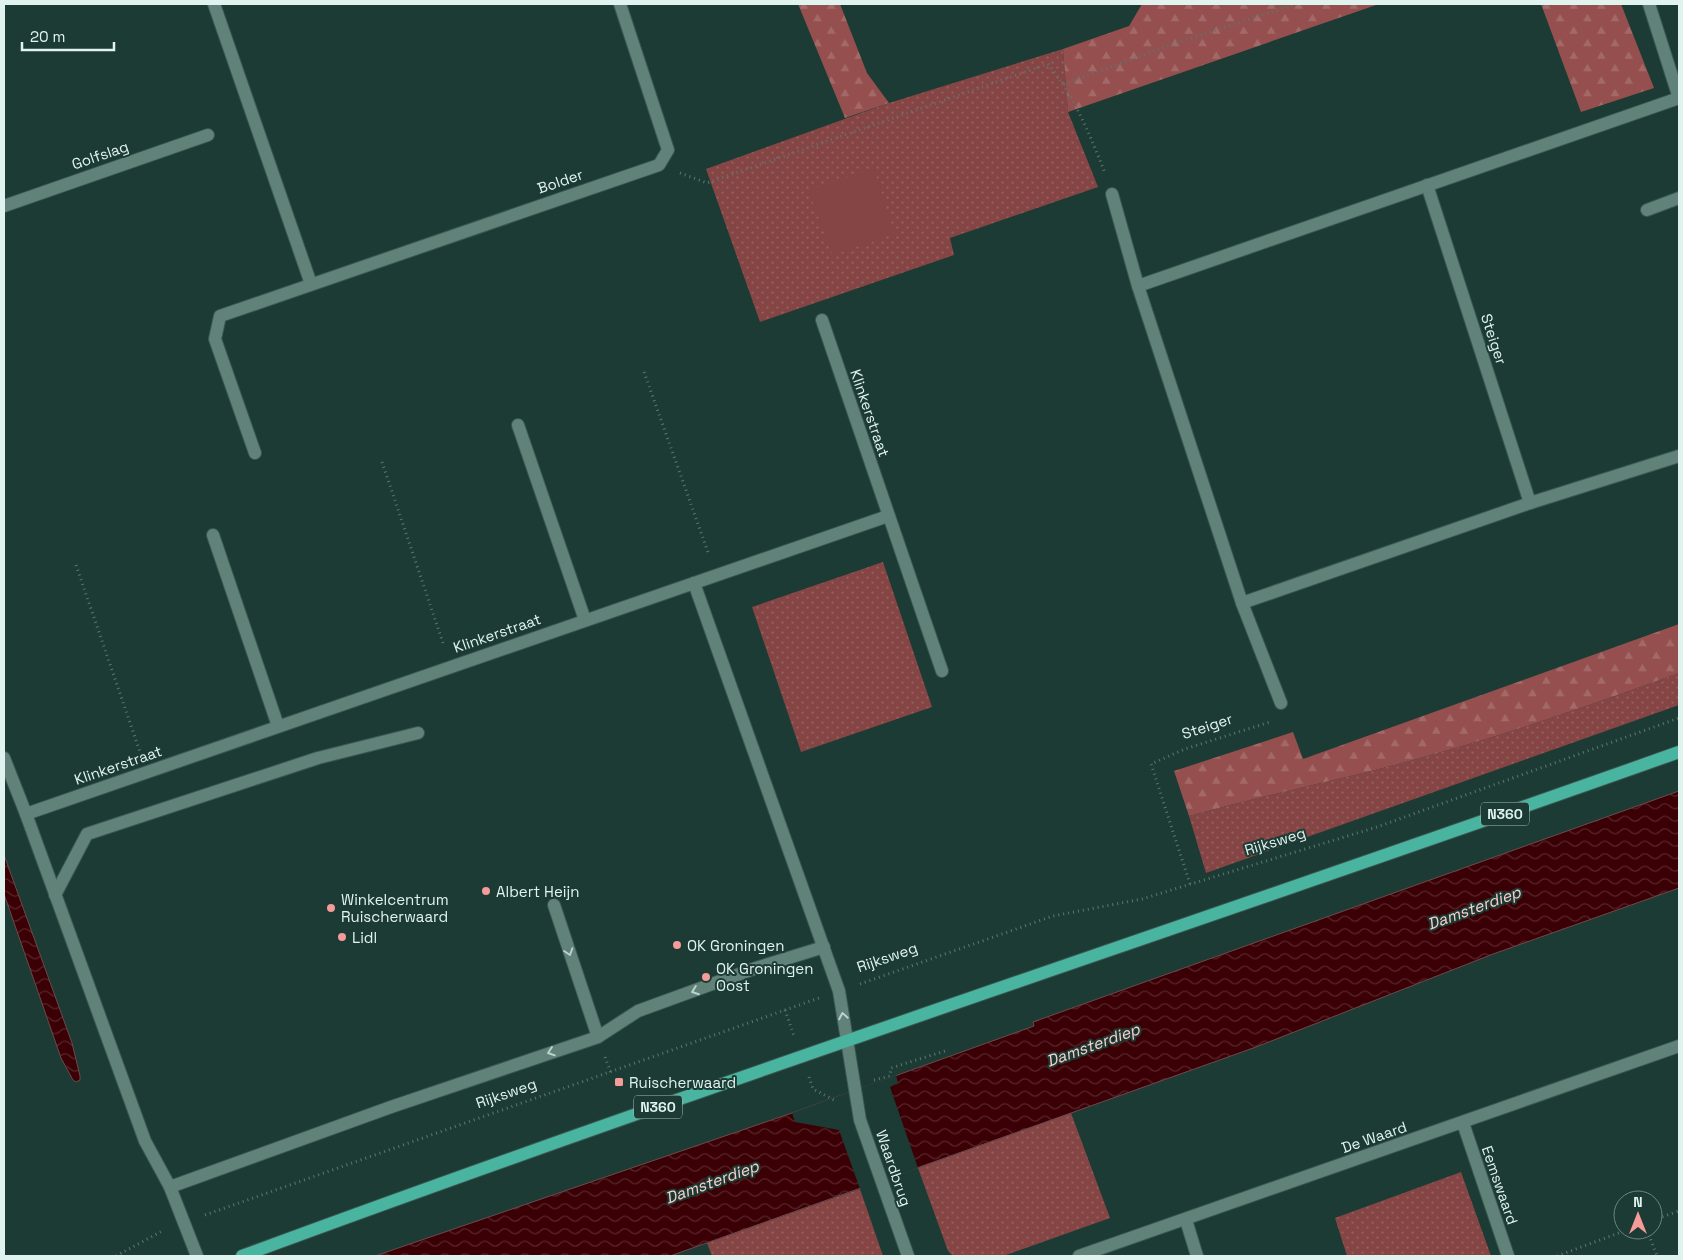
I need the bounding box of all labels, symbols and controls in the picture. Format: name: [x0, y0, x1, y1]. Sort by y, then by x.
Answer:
scale bar: [22, 20, 115, 52]
text: 20 m: [30, 27, 65, 46]
street label: Golfslag: [69, 136, 131, 174]
street label: Bolder: [535, 164, 586, 198]
street label: Steiger: [1477, 311, 1511, 367]
street label: Klinkerstraat: [846, 367, 894, 459]
street label: Klinkerstraat: [451, 609, 543, 657]
street label: Steiger: [1179, 709, 1235, 743]
street label: Klinkerstraat: [72, 741, 164, 789]
road number: N360: [1481, 802, 1529, 826]
street label: Rijksweg: [1242, 823, 1308, 859]
water label: Damsterdiep: [1424, 881, 1524, 935]
place label: Albert Heijn: [496, 882, 579, 901]
marker: Albert Heijn: [480, 885, 492, 897]
place label: Winkelcentrum Ruischerwaard: [341, 890, 449, 926]
marker: Winkelcentrum Ruischerwaard: [325, 902, 337, 914]
place label: Lidl: [352, 928, 377, 947]
marker: Lidl: [336, 931, 348, 943]
place label: OK Groningen: [687, 936, 784, 955]
street label: Rijksweg: [854, 938, 920, 976]
marker: OK Groningen: [671, 939, 683, 951]
one-way arrow: [564, 947, 574, 955]
place label: OK Groningen Oost: [716, 959, 813, 995]
marker: OK Groningen Oost: [700, 971, 712, 983]
one-way arrow: [691, 985, 700, 995]
one-way arrow: [839, 1012, 849, 1020]
water label: Damsterdiep: [1043, 1018, 1143, 1072]
one-way arrow: [548, 1047, 556, 1057]
place label: Ruischerwaard: [629, 1073, 736, 1092]
street label: Rijksweg: [473, 1074, 539, 1112]
marker: Ruischerwaard: [613, 1076, 625, 1088]
road number: N360: [634, 1096, 682, 1118]
street label: De Waard: [1339, 1117, 1409, 1157]
street label: Waardbrug: [872, 1127, 916, 1209]
street label: Eemswaard: [1478, 1143, 1522, 1227]
water label: Damsterdiep: [662, 1155, 762, 1209]
north arrow: [1613, 1190, 1663, 1240]
text: N: [1633, 1193, 1643, 1211]

